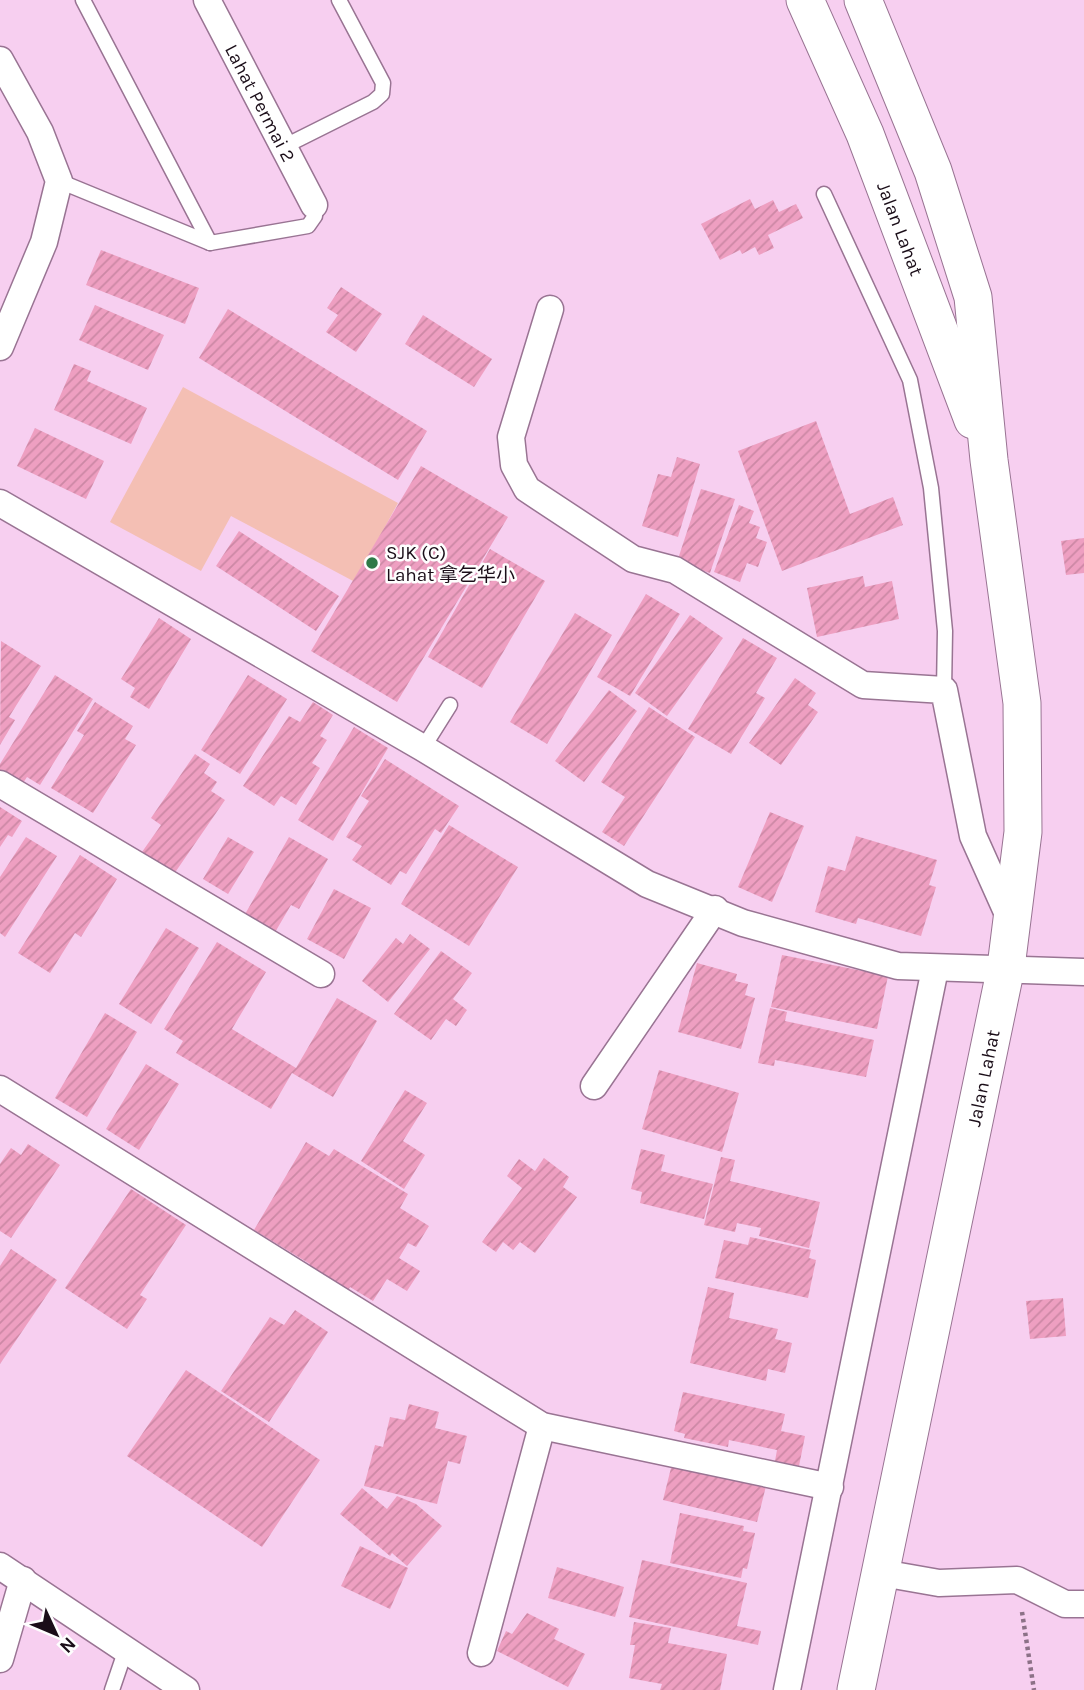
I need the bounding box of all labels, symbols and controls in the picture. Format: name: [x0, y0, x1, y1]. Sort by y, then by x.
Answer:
street label: Lahat Permai 2: [220, 41, 300, 166]
street label: Jalan Lahat: [872, 179, 927, 279]
place label: SJK (C) Lahat 拿乞华小: [386, 542, 515, 586]
marker: SJK (C) Lahat 拿乞华小: [364, 555, 380, 571]
street label: Jalan Lahat: [963, 1028, 1005, 1129]
north arrow: [21, 1599, 91, 1669]
text: N: [55, 1633, 80, 1658]

